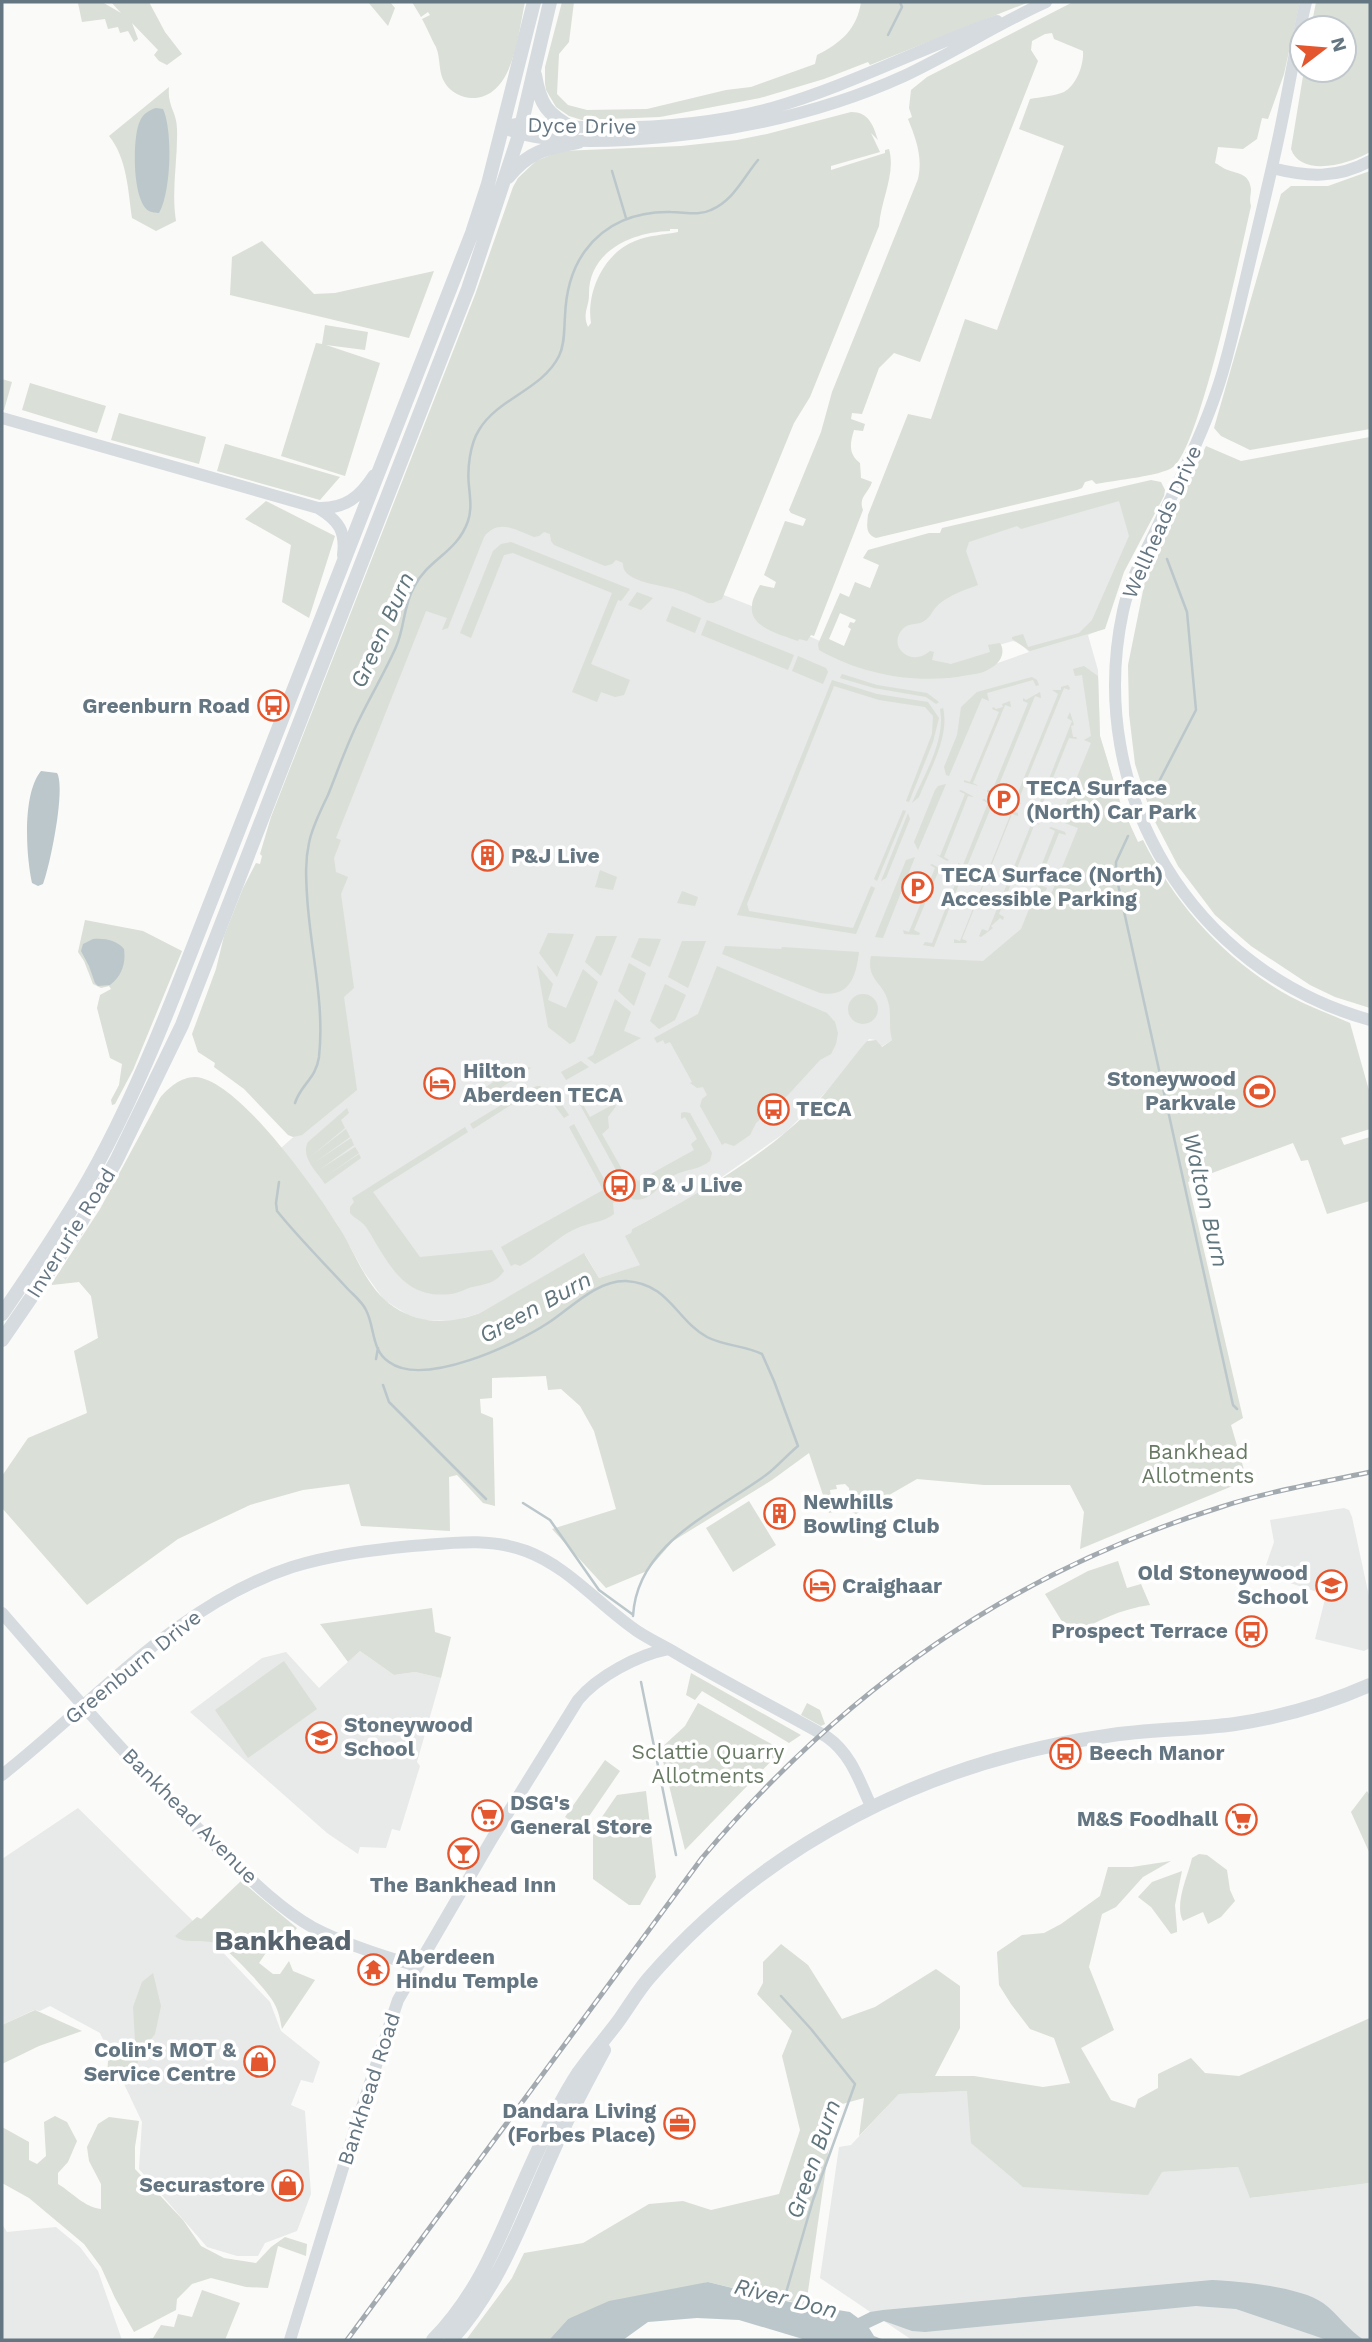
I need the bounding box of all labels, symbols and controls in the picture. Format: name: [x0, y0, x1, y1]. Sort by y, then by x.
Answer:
north arrow: [1288, 14, 1358, 84]
text: N: [1326, 35, 1352, 54]
street label: Dyce Drive: [527, 112, 637, 139]
street label: Wellheads Drive: [1117, 441, 1207, 602]
water label: Green Burn: [345, 568, 420, 692]
bus stop icon: Greenburn Road: [256, 689, 290, 723]
place label: Greenburn Road: [82, 693, 250, 718]
place label: TECA Surface (North) Car Park: [1026, 775, 1197, 824]
parking icon: TECA Surface (North) Car Park: [986, 783, 1020, 817]
building icon: P&J Live: [471, 839, 505, 873]
place label: P&J Live: [511, 843, 600, 868]
place label: TECA Surface (North) Accessible Parking: [941, 862, 1163, 911]
parking icon: TECA Surface (North) Accessible Parking: [901, 870, 935, 904]
place label: Hilton Aberdeen TECA: [463, 1058, 624, 1107]
hotel icon: Hilton Aberdeen TECA: [423, 1066, 457, 1100]
place label: Stoneywood Parkvale: [1107, 1066, 1236, 1115]
sports icon: Stoneywood Parkvale: [1242, 1074, 1276, 1108]
bus stop icon: TECA: [756, 1092, 790, 1126]
place label: TECA: [796, 1096, 852, 1121]
water label: Walton Burn: [1177, 1130, 1234, 1270]
street label: Inverurie Road: [21, 1163, 120, 1302]
bus stop icon: P & J Live: [602, 1168, 636, 1202]
place label: P & J Live: [642, 1172, 743, 1197]
water label: Green Burn: [475, 1266, 596, 1349]
park label: Bankhead Allotments: [1142, 1439, 1254, 1488]
place label: Newhills Bowling Club: [803, 1489, 940, 1538]
building icon: Newhills Bowling Club: [763, 1497, 797, 1531]
place label: Old Stoneywood School: [1138, 1560, 1308, 1609]
school or university icon: Old Stoneywood School: [1314, 1568, 1348, 1602]
hotel icon: Craighaar: [802, 1569, 836, 1603]
place label: Craighaar: [842, 1573, 942, 1598]
street label: Greenburn Drive: [60, 1604, 206, 1729]
bus stop icon: Prospect Terrace: [1234, 1614, 1268, 1648]
place label: Prospect Terrace: [1051, 1618, 1228, 1643]
place label: Stoneywood School: [344, 1712, 473, 1761]
school or university icon: Stoneywood School: [304, 1720, 338, 1754]
bus stop icon: Beech Manor: [1049, 1736, 1083, 1770]
park label: Sclattie Quarry Allotments: [632, 1739, 785, 1788]
place label: Beech Manor: [1089, 1740, 1224, 1765]
street label: Bankhead Avenue: [117, 1743, 263, 1889]
place label: DSG's General Store: [510, 1790, 653, 1839]
supermarket icon: DSG's General Store: [470, 1798, 504, 1832]
supermarket icon: M&S Foodhall: [1224, 1802, 1258, 1836]
place label: M&S Foodhall: [1077, 1806, 1218, 1831]
bar icon: The Bankhead Inn: [446, 1836, 480, 1870]
place label: The Bankhead Inn: [370, 1872, 556, 1897]
district label: Bankhead: [214, 1924, 352, 1957]
place label: Aberdeen Hindu Temple: [396, 1944, 538, 1993]
temple icon: Aberdeen Hindu Temple: [356, 1952, 390, 1986]
street label: Bankhead Road: [332, 2009, 405, 2168]
place label: Colin's MOT & Service Centre: [84, 2037, 236, 2086]
shop icon: Colin's MOT & Service Centre: [242, 2045, 276, 2079]
water label: Green Burn: [781, 2096, 846, 2222]
place label: Dandara Living (Forbes Place): [502, 2098, 656, 2147]
office icon: Dandara Living (Forbes Place): [662, 2106, 696, 2140]
shop icon: Securastore: [271, 2168, 305, 2202]
place label: Securastore: [139, 2172, 265, 2197]
water label: River Don: [732, 2273, 840, 2324]

